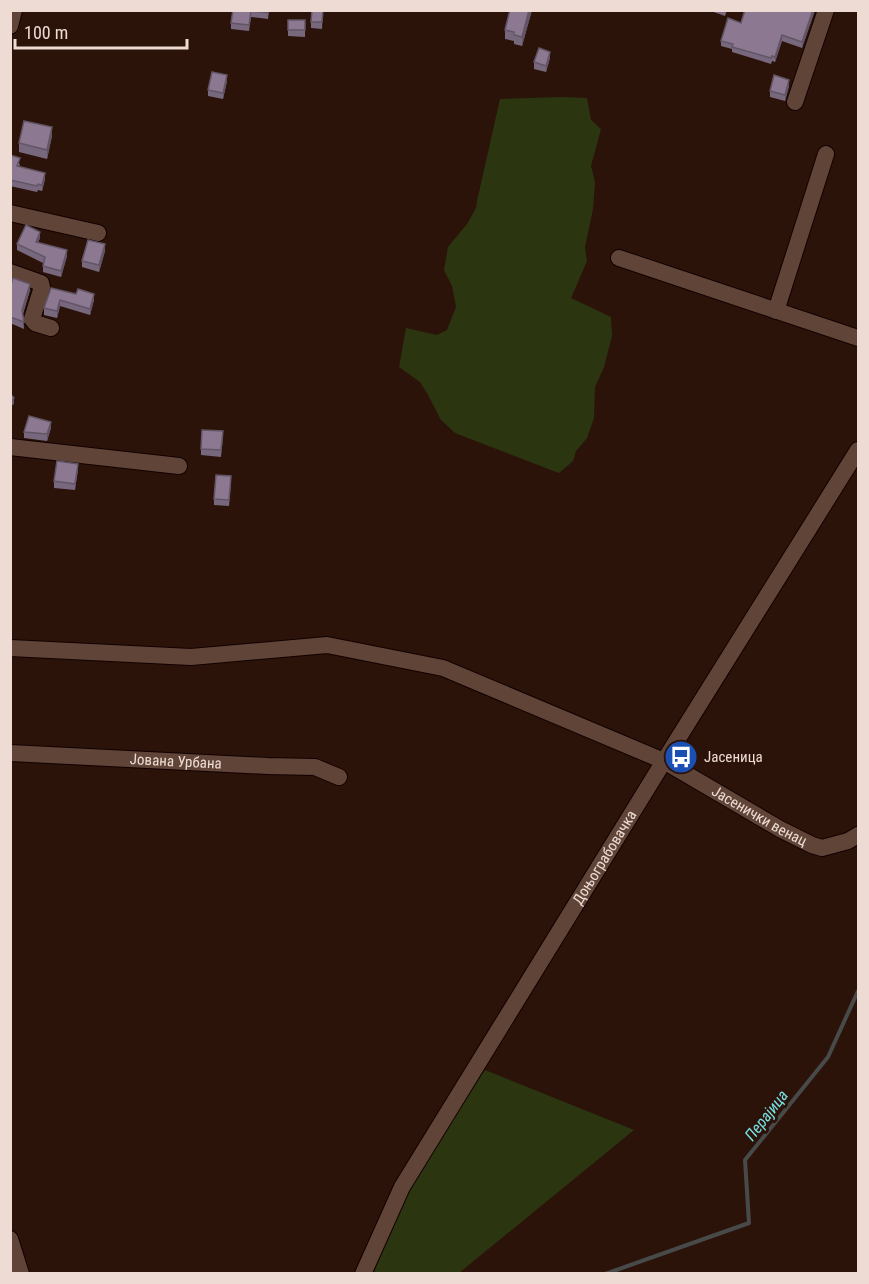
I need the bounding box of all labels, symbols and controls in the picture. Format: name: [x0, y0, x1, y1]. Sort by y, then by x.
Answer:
scale bar: [15, 12, 188, 50]
text: 100 m: [24, 22, 68, 43]
bus stop icon: Јасеница: [663, 739, 699, 775]
place label: Јасеница: [704, 748, 763, 766]
street label: Јована Урбана: [129, 750, 222, 773]
street label: Јасенички венац: [709, 782, 810, 850]
street label: Доњограбовачка: [569, 807, 640, 908]
water label: Перајица: [741, 1086, 792, 1144]

